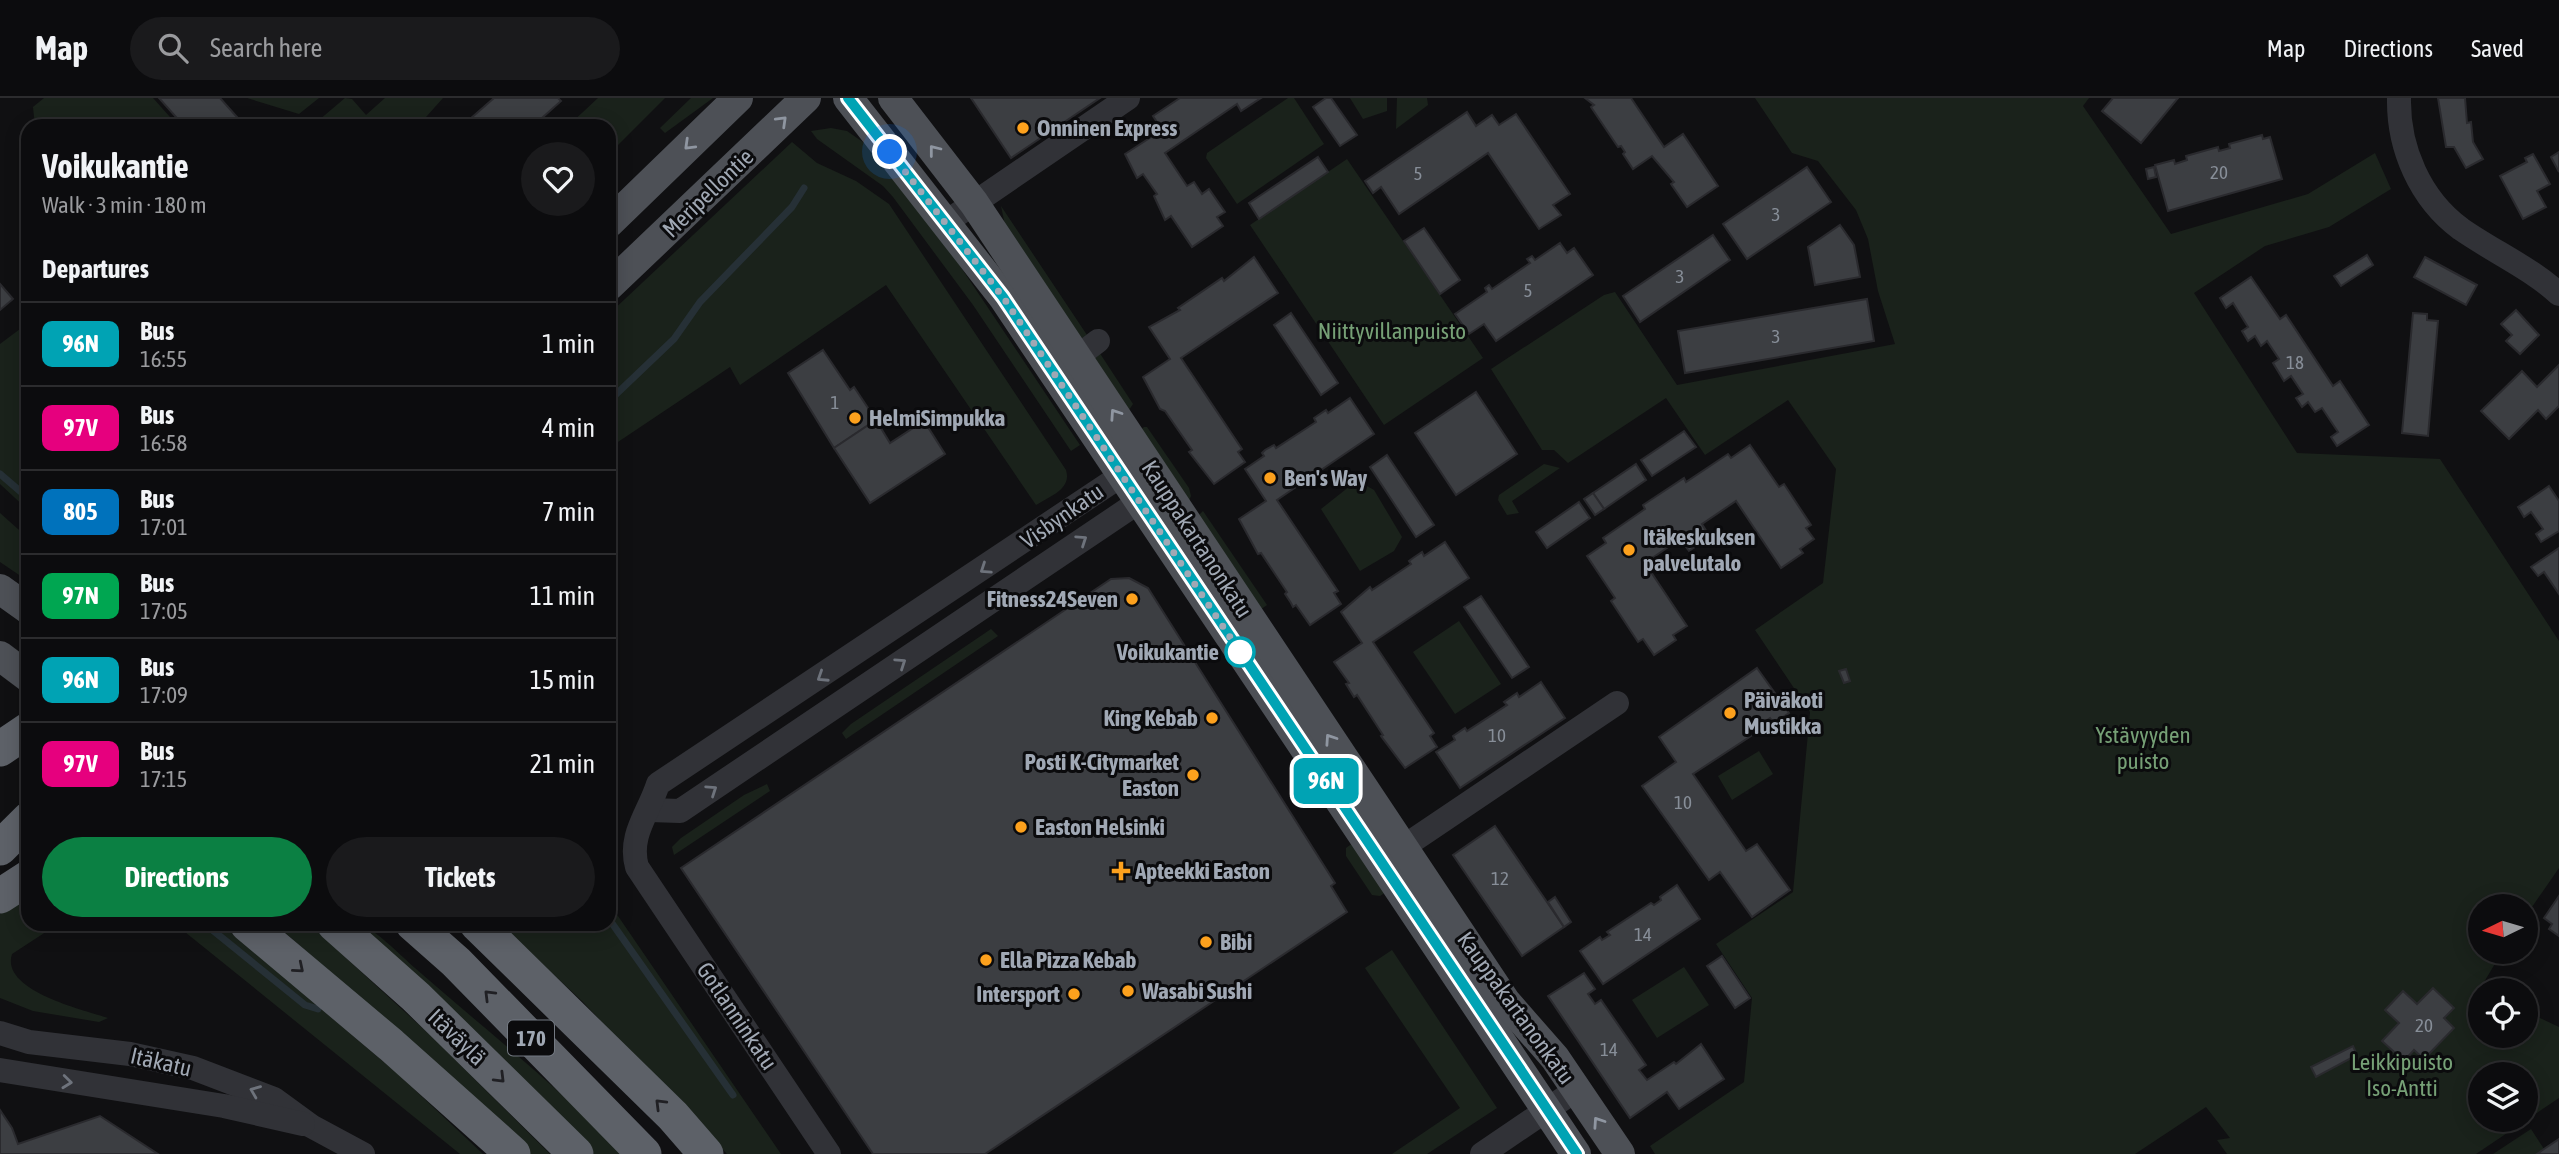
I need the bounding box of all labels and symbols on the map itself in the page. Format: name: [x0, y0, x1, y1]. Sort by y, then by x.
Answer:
place label: Onninen Express: [1037, 115, 1177, 141]
one-way arrow: [774, 116, 787, 129]
marker: Onninen Express: [1015, 120, 1031, 136]
your location: [872, 134, 907, 169]
one-way arrow: [684, 137, 697, 150]
street label: Meripellontie: [657, 144, 759, 242]
one-way arrow: [929, 146, 942, 158]
house number: 20: [2210, 161, 2228, 183]
house number: 5: [1414, 162, 1422, 184]
house number: 3: [1772, 203, 1780, 225]
house number: 3: [1676, 265, 1684, 287]
house number: 5: [1524, 279, 1532, 301]
park label: Niittyvillanpuisto: [1318, 318, 1466, 344]
house number: 3: [1772, 325, 1780, 347]
house number: 18: [2286, 351, 2304, 373]
house number: 1: [831, 391, 839, 413]
place label: HelmiSimpukka: [869, 405, 1006, 431]
one-way arrow: [1111, 409, 1124, 422]
marker: HelmiSimpukka: [847, 410, 863, 426]
street label: Kauppakartanonkatu: [1137, 456, 1257, 622]
place label: Ben's Way: [1284, 465, 1368, 491]
marker: Ben's Way: [1262, 470, 1278, 486]
street label: Visbynkatu: [1016, 478, 1108, 554]
place label: Itäkeskuksen palvelutalo: [1643, 524, 1755, 576]
one-way arrow: [1074, 536, 1087, 549]
marker: Itäkeskuksen palvelutalo: [1621, 542, 1637, 558]
one-way arrow: [980, 561, 993, 573]
place label: Fitness24Seven: [987, 586, 1118, 612]
marker: Fitness24Seven: [1124, 591, 1140, 607]
marker: Voikukantie: [1225, 637, 1255, 667]
place label: Voikukantie: [1116, 639, 1219, 665]
one-way arrow: [893, 658, 906, 671]
one-way arrow: [817, 669, 830, 681]
place label: Päiväkoti Mustikka: [1744, 687, 1823, 739]
place label: King Kebab: [1103, 705, 1198, 731]
marker: Päiväkoti Mustikka: [1722, 705, 1738, 721]
marker: King Kebab: [1204, 710, 1220, 726]
park label: Ystävyyden puisto: [2095, 722, 2191, 774]
house number: 10: [1488, 724, 1506, 746]
one-way arrow: [1326, 734, 1338, 747]
place label: Posti K-Citymarket Easton: [1024, 749, 1179, 801]
line badge: 96N: [1286, 758, 1366, 804]
marker: Posti K-Citymarket Easton: [1185, 767, 1201, 783]
one-way arrow: [704, 785, 717, 798]
house number: 10: [1674, 791, 1692, 813]
place label: Easton Helsinki: [1035, 814, 1165, 840]
marker: Easton Helsinki: [1013, 819, 1029, 835]
place label: Apteekki Easton: [1134, 858, 1270, 884]
marker: Apteekki Easton: [1113, 863, 1129, 879]
house number: 12: [1491, 867, 1509, 889]
north arrow: [2468, 894, 2538, 964]
house number: 14: [1634, 923, 1652, 945]
street label: Kauppakartanonkatu: [1452, 927, 1580, 1089]
place label: Bibi: [1220, 929, 1252, 955]
marker: Bibi: [1198, 934, 1214, 950]
place label: Ella Pizza Kebab: [1000, 947, 1136, 973]
marker: Ella Pizza Kebab: [978, 952, 994, 968]
street label: Gotlanninkatu: [692, 957, 782, 1075]
one-way arrow: [291, 960, 304, 972]
place label: Wasabi Sushi: [1141, 978, 1252, 1004]
place label: Intersport: [976, 981, 1060, 1007]
marker: Wasabi Sushi: [1120, 983, 1136, 999]
marker: Intersport: [1066, 986, 1082, 1002]
one-way arrow: [484, 991, 497, 1004]
street label: Itäväylä: [423, 1004, 491, 1070]
house number: 20: [2415, 1014, 2433, 1036]
road number: 170: [508, 1020, 554, 1056]
house number: 14: [1600, 1038, 1618, 1060]
street label: Itäkatu: [128, 1042, 194, 1082]
park label: Leikkipuisto Iso-Antti: [2351, 1049, 2453, 1101]
one-way arrow: [492, 1070, 505, 1083]
one-way arrow: [61, 1074, 73, 1089]
one-way arrow: [250, 1085, 262, 1099]
one-way arrow: [655, 1099, 668, 1112]
one-way arrow: [1594, 1117, 1606, 1130]

